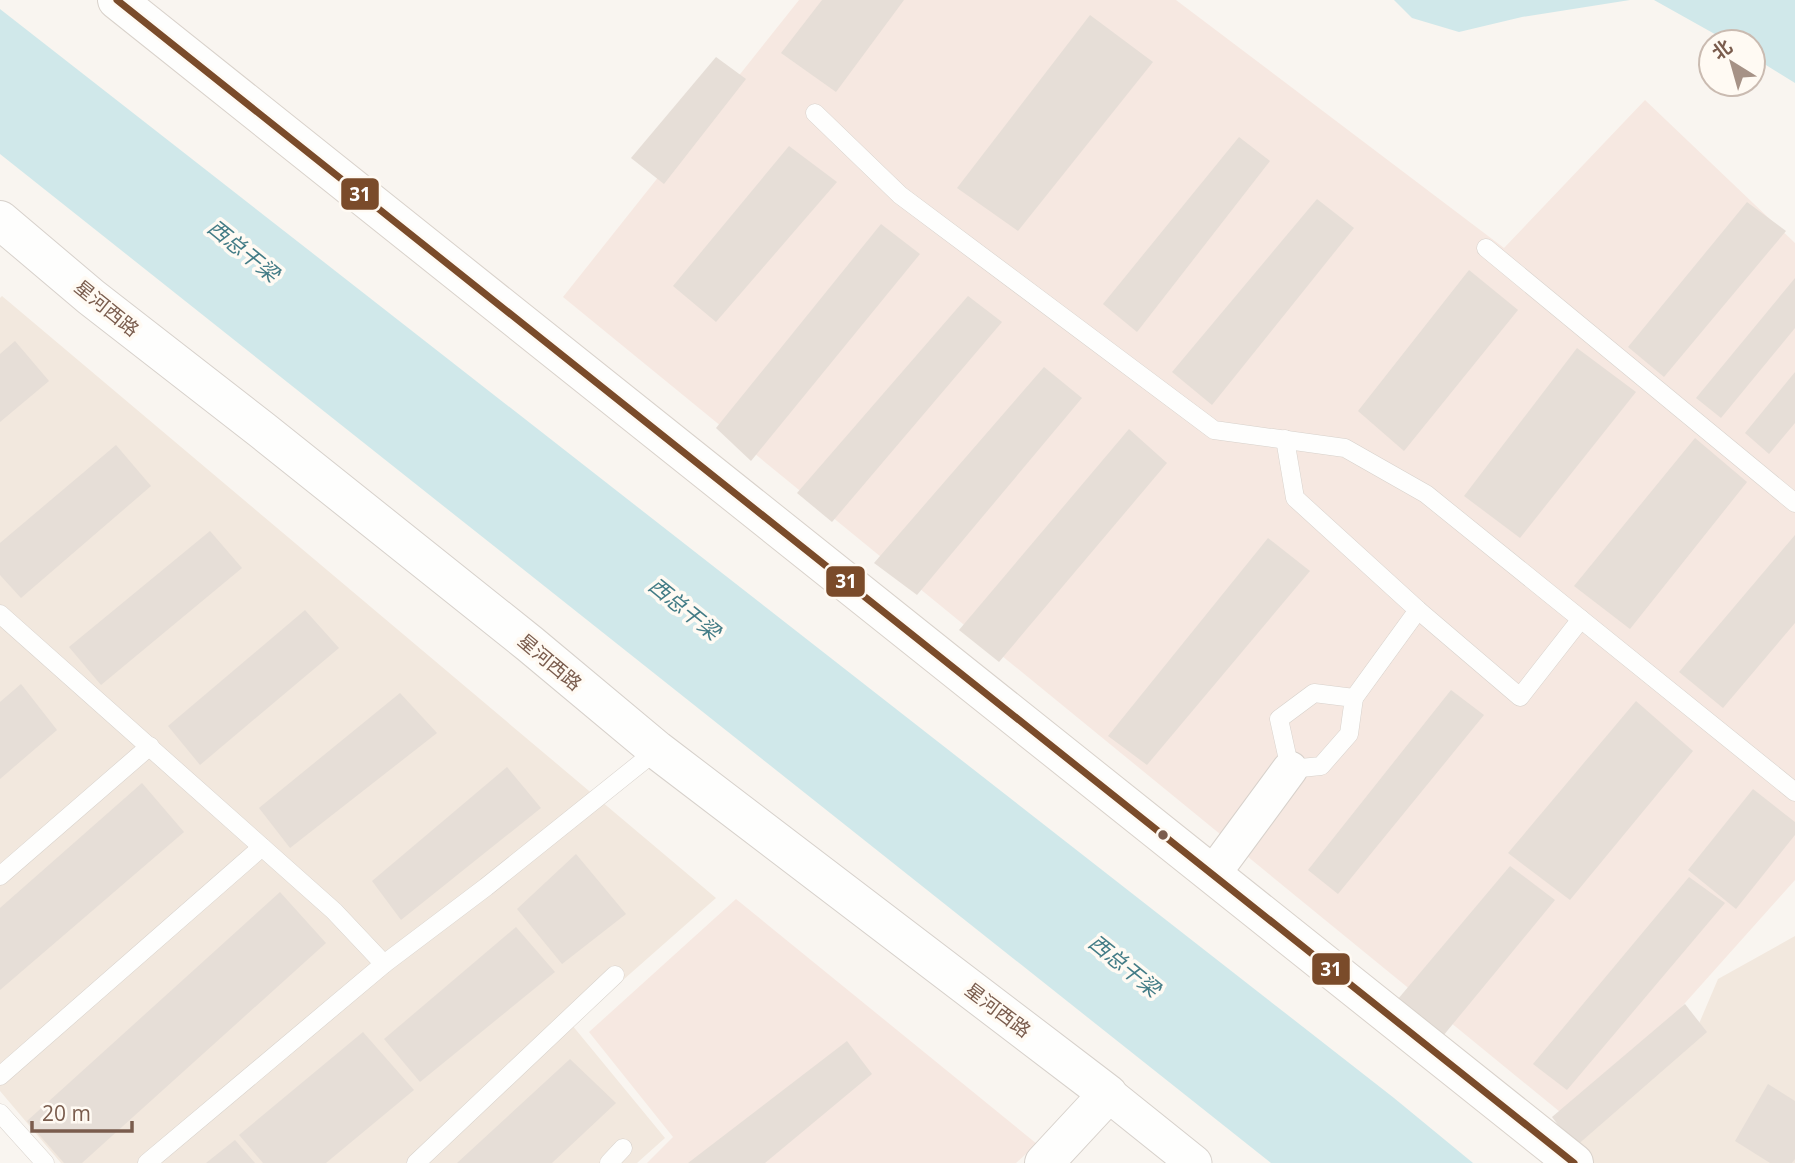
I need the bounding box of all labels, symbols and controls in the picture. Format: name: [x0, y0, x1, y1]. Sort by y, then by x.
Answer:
north arrow: [1697, 28, 1767, 98]
text: 北: [1706, 33, 1737, 66]
line badge: 31: [340, 177, 380, 211]
text: 31: [349, 181, 371, 207]
water label: 西总干梁: [202, 213, 287, 289]
street label: 星河西路: [69, 274, 145, 342]
line badge: 31: [825, 565, 866, 598]
text: 31: [835, 568, 857, 594]
water label: 西总干梁: [643, 571, 728, 647]
street label: 星河西路: [513, 628, 587, 696]
unlabelled marker: [1156, 828, 1170, 842]
water label: 西总干梁: [1083, 928, 1168, 1004]
line badge: 31: [1311, 952, 1351, 986]
text: 31: [1320, 956, 1342, 982]
street label: 星河西路: [960, 977, 1036, 1043]
scale bar: [32, 1090, 131, 1134]
text: 20 m: [42, 1099, 91, 1127]

